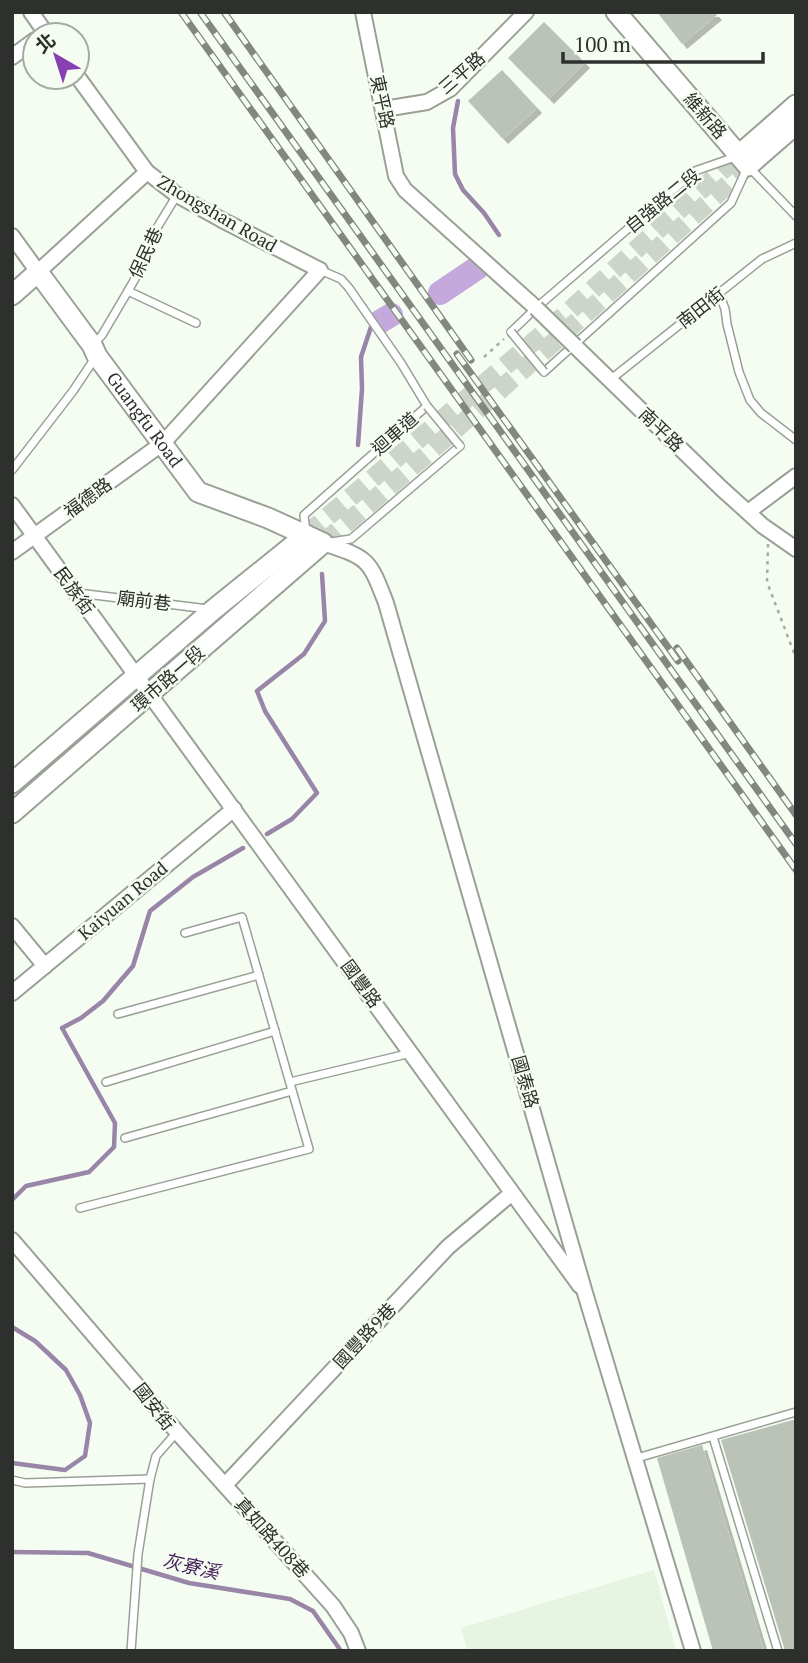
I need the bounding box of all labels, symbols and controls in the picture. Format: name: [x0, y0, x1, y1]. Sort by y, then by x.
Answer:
north arrow: [21, 21, 91, 91]
scale bar: [563, 21, 762, 65]
text: 北: [30, 27, 60, 58]
text: 100 m: [574, 30, 631, 58]
street label: 三平路: [433, 45, 490, 99]
street label: 東平路: [366, 73, 400, 131]
street label: 維新路: [679, 87, 733, 144]
street label: 自強路二段: [620, 163, 705, 238]
street label: Zhongshan Road: [153, 169, 282, 257]
street label: 保民巷: [123, 223, 167, 282]
street label: 南田街: [672, 281, 729, 333]
street label: Guangfu Road: [102, 367, 188, 472]
street label: 南平路: [634, 402, 689, 457]
street label: 迴車道: [366, 406, 423, 460]
street label: 福德路: [59, 472, 116, 523]
street label: 民族街: [49, 562, 100, 619]
street label: 廟前巷: [116, 585, 172, 615]
street label: 環市路一段: [126, 640, 209, 717]
street label: Kaiyuan Road: [73, 856, 172, 945]
street label: 國豐路: [336, 955, 387, 1012]
street label: 國泰路: [507, 1052, 545, 1111]
street label: 國豐路9巷: [328, 1297, 401, 1373]
street label: 國安街: [129, 1378, 181, 1435]
street label: 真如路408巷: [230, 1492, 315, 1583]
water label: 灰寮溪: [161, 1547, 225, 1585]

